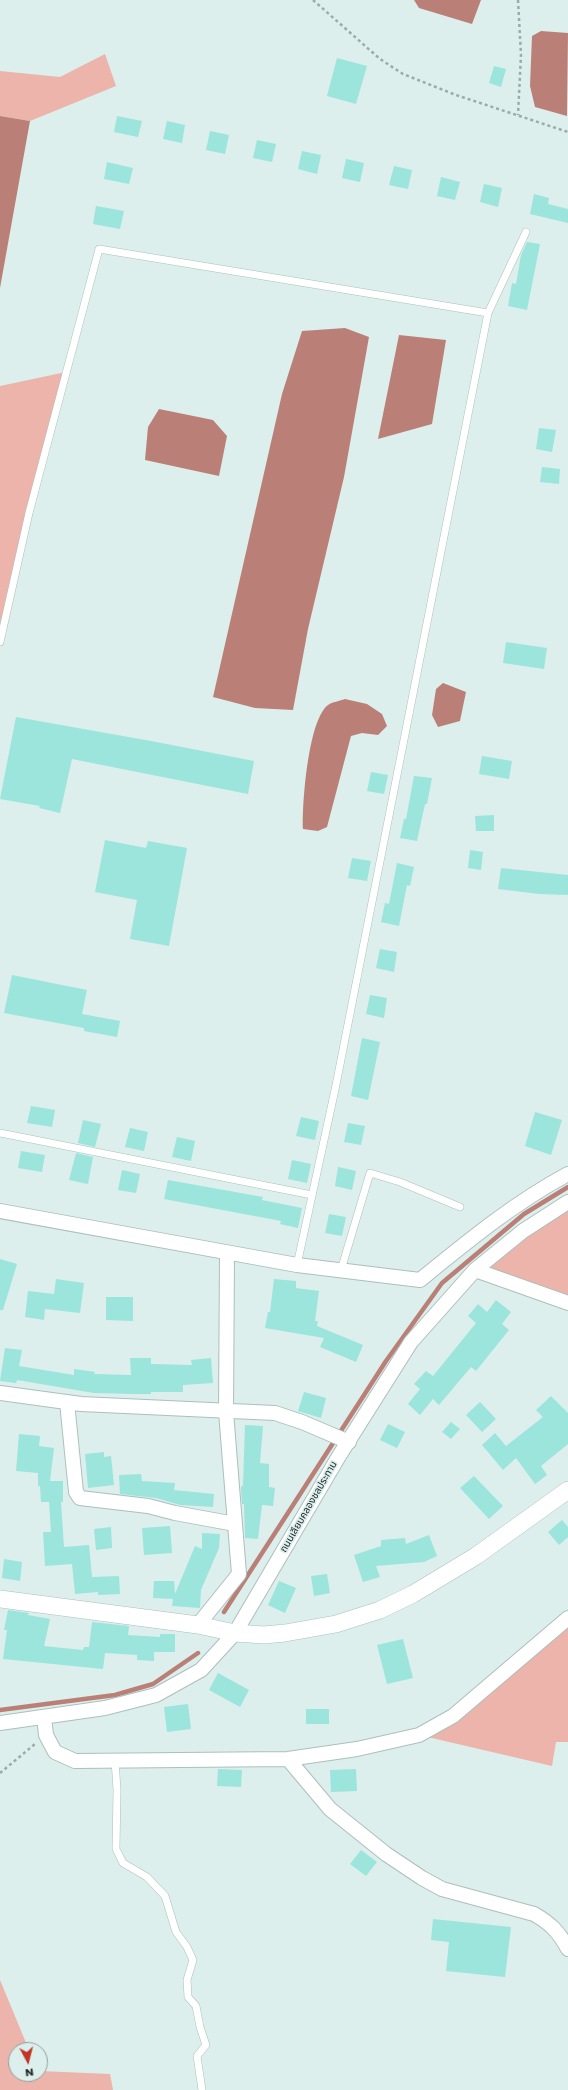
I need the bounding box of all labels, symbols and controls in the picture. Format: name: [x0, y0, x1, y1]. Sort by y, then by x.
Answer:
street label: ถนนเลียบคลองชลประทาน: [278, 1459, 340, 1555]
north arrow: [8, 2042, 48, 2082]
text: N: [24, 2064, 34, 2081]

